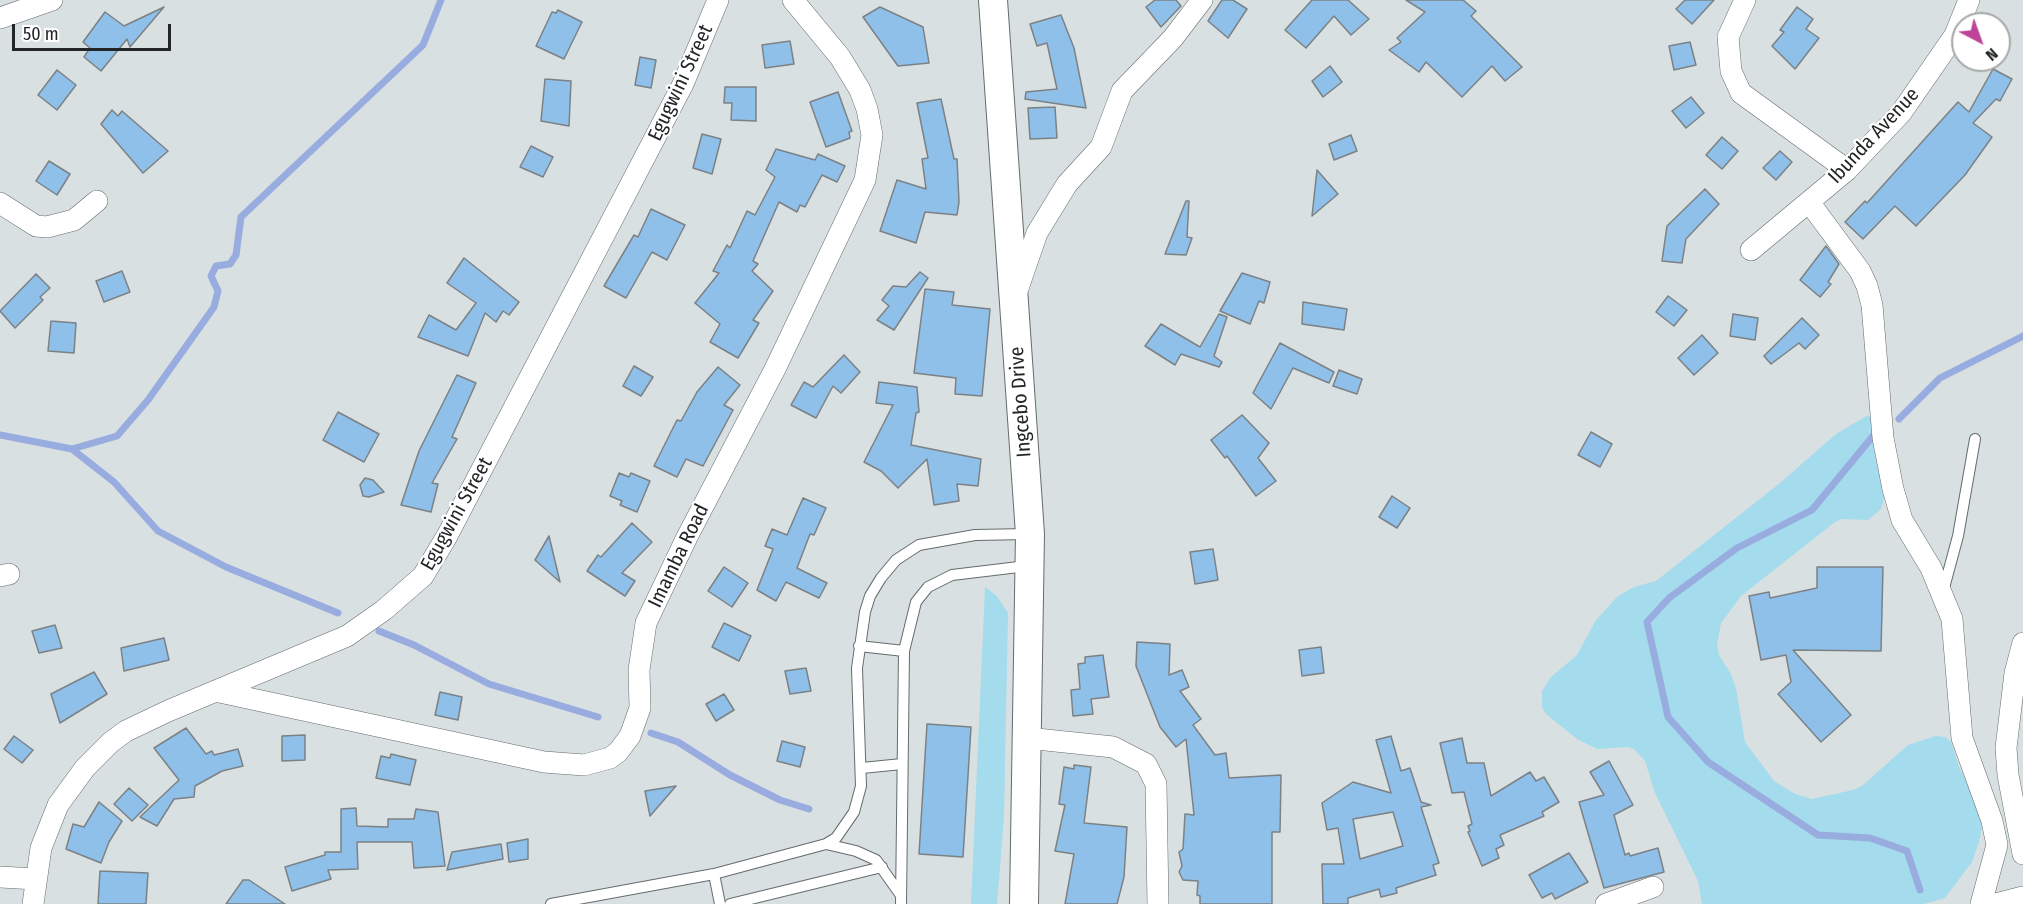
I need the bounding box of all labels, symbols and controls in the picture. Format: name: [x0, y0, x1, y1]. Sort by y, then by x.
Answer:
scale bar: [15, 12, 174, 50]
north arrow: [1951, 12, 2011, 72]
street label: Egugwini Street: [644, 21, 718, 145]
text: 50 m: [23, 23, 59, 45]
text: N: [1982, 44, 2002, 65]
street label: Ibunda Avenue: [1824, 83, 1924, 189]
street label: Ingcebo Drive: [1005, 346, 1037, 458]
street label: Egugwini Street: [416, 453, 498, 575]
street label: Imamba Road: [644, 500, 714, 612]

